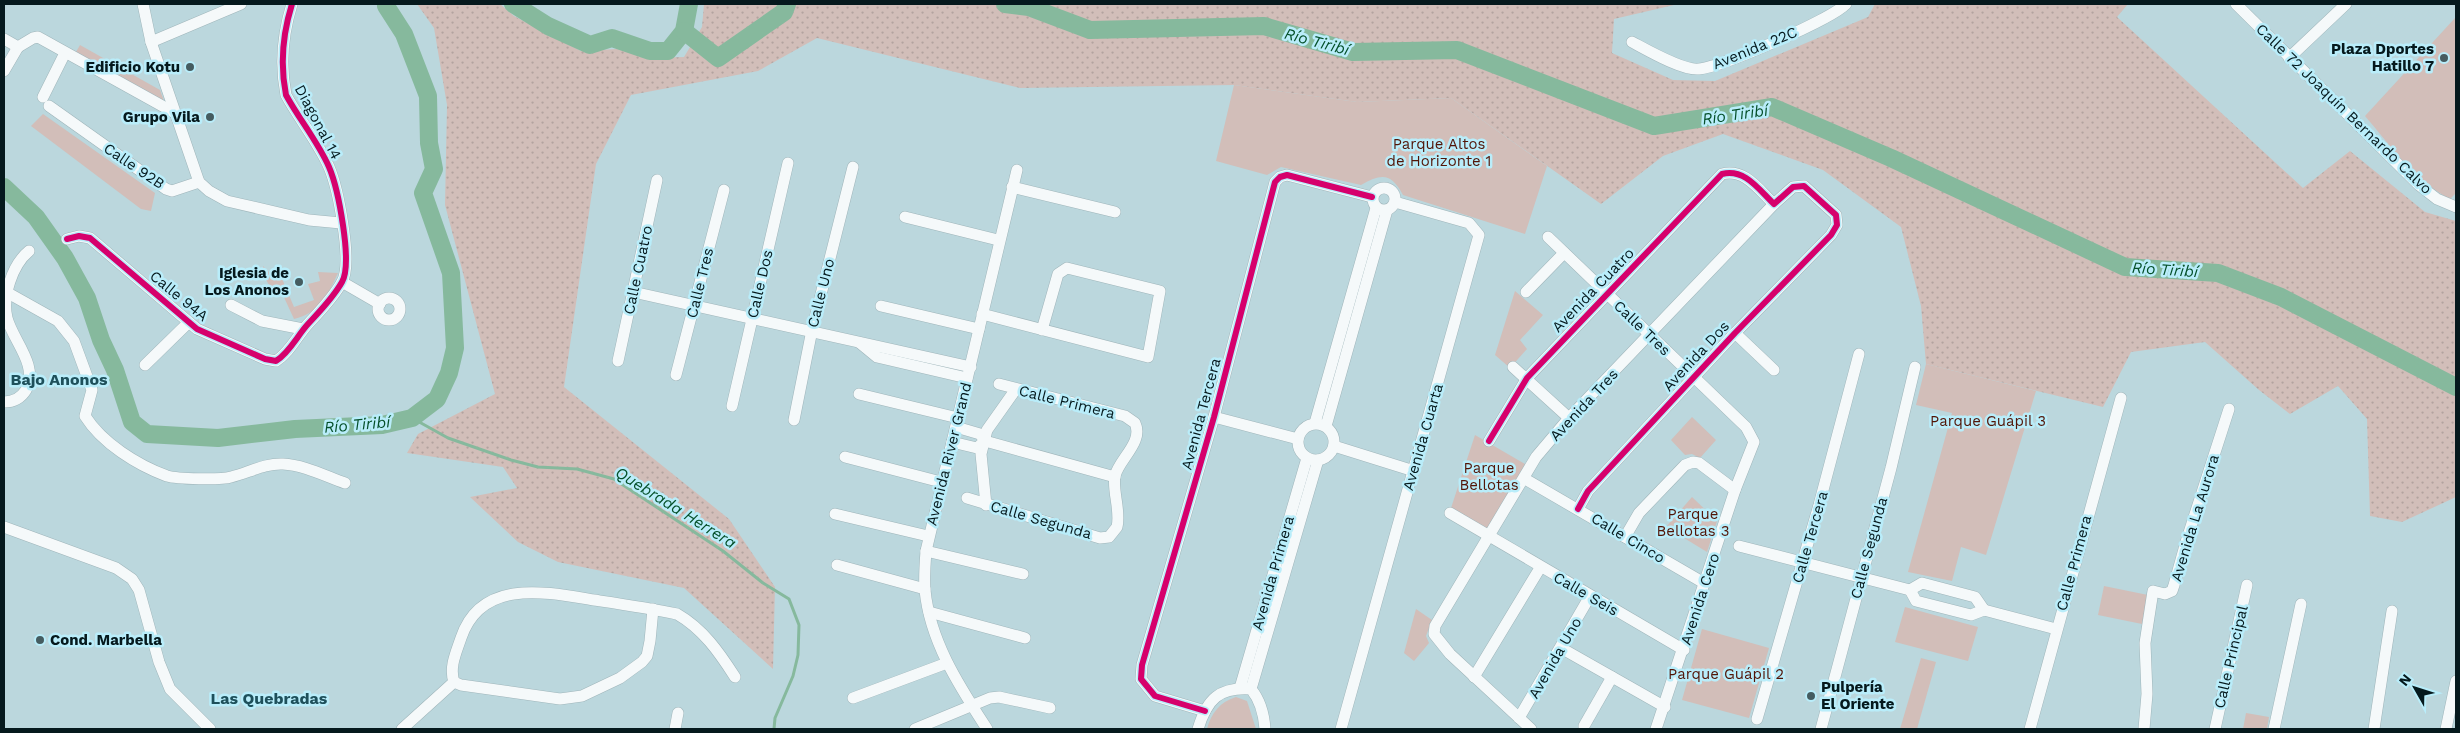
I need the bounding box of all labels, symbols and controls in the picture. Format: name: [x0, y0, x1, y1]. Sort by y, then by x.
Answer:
street label: Calle 72 Joaquín Bernardo Calvo: [2252, 20, 2436, 198]
street label: Avenida 22C: [1710, 23, 1800, 73]
water label: Río Tiribí: [1282, 24, 1353, 60]
place label: Plaza Dportes Hatillo 7: [2331, 40, 2434, 75]
marker: Plaza Dportes Hatillo 7: [2438, 52, 2450, 64]
place label: Edificio Kotu: [86, 58, 180, 76]
marker: Edificio Kotu: [184, 61, 196, 73]
street label: Diagonal 14: [291, 82, 345, 162]
water label: Río Tiribí: [1701, 100, 1771, 129]
place label: Grupo Vila: [123, 108, 200, 126]
marker: Grupo Vila: [204, 111, 216, 123]
park label: Parque Altos de Horizonte 1: [1387, 135, 1491, 170]
street label: Calle 92B: [100, 139, 168, 193]
street label: Calle Cuatro: [620, 224, 656, 316]
street label: Avenida Cuatro: [1548, 244, 1638, 336]
street label: Calle Tres: [683, 246, 717, 320]
street label: Calle Dos: [743, 248, 777, 320]
street label: Calle Uno: [804, 257, 838, 329]
water label: Río Tiribí: [2131, 258, 2201, 281]
place label: Iglesia de Los Anonos: [204, 264, 289, 299]
street label: Calle 94A: [146, 267, 212, 325]
marker: Iglesia de Los Anonos: [293, 276, 305, 288]
street label: Calle Tres: [1610, 297, 1674, 359]
street label: Avenida Dos: [1659, 317, 1733, 395]
street label: Avenida Tercera: [1177, 356, 1225, 472]
street label: Avenida Tres: [1546, 365, 1622, 445]
district label: Bajo Anonos: [10, 370, 108, 389]
street label: Avenida River Grand: [922, 381, 976, 527]
street label: Calle Primera: [1017, 381, 1117, 423]
street label: Avenida Cuarta: [1399, 381, 1447, 492]
water label: Río Tiribí: [323, 412, 393, 437]
park label: Parque Guápil 3: [1930, 412, 2046, 430]
street label: Avenida La Aurora: [2167, 452, 2223, 584]
park label: Parque Bellotas: [1459, 459, 1519, 494]
water label: Quebrada Herrera: [612, 463, 740, 552]
street label: Calle Tercera: [1788, 489, 1832, 585]
street label: Calle Segunda: [1847, 495, 1891, 601]
street label: Calle Segunda: [988, 497, 1094, 543]
park label: Parque Bellotas 3: [1656, 505, 1730, 540]
street label: Calle Cinco: [1588, 509, 1668, 567]
street label: Avenida Primera: [1248, 513, 1298, 632]
street label: Calle Primera: [2053, 513, 2096, 613]
street label: Avenida Cero: [1677, 551, 1723, 647]
street label: Calle Seis: [1550, 568, 1622, 620]
street label: Calle Principal: [2210, 603, 2252, 710]
street label: Avenida Uno: [1525, 614, 1585, 702]
place label: Cond. Marbella: [50, 631, 162, 649]
marker: Cond. Marbella: [34, 634, 46, 646]
north arrow: [2390, 663, 2440, 713]
park label: Parque Guápil 2: [1668, 665, 1784, 683]
text: N: [2395, 671, 2414, 689]
place label: Pulpería El Oriente: [1821, 678, 1895, 713]
district label: Las Quebradas: [211, 689, 328, 708]
marker: Pulpería El Oriente: [1805, 690, 1817, 702]

